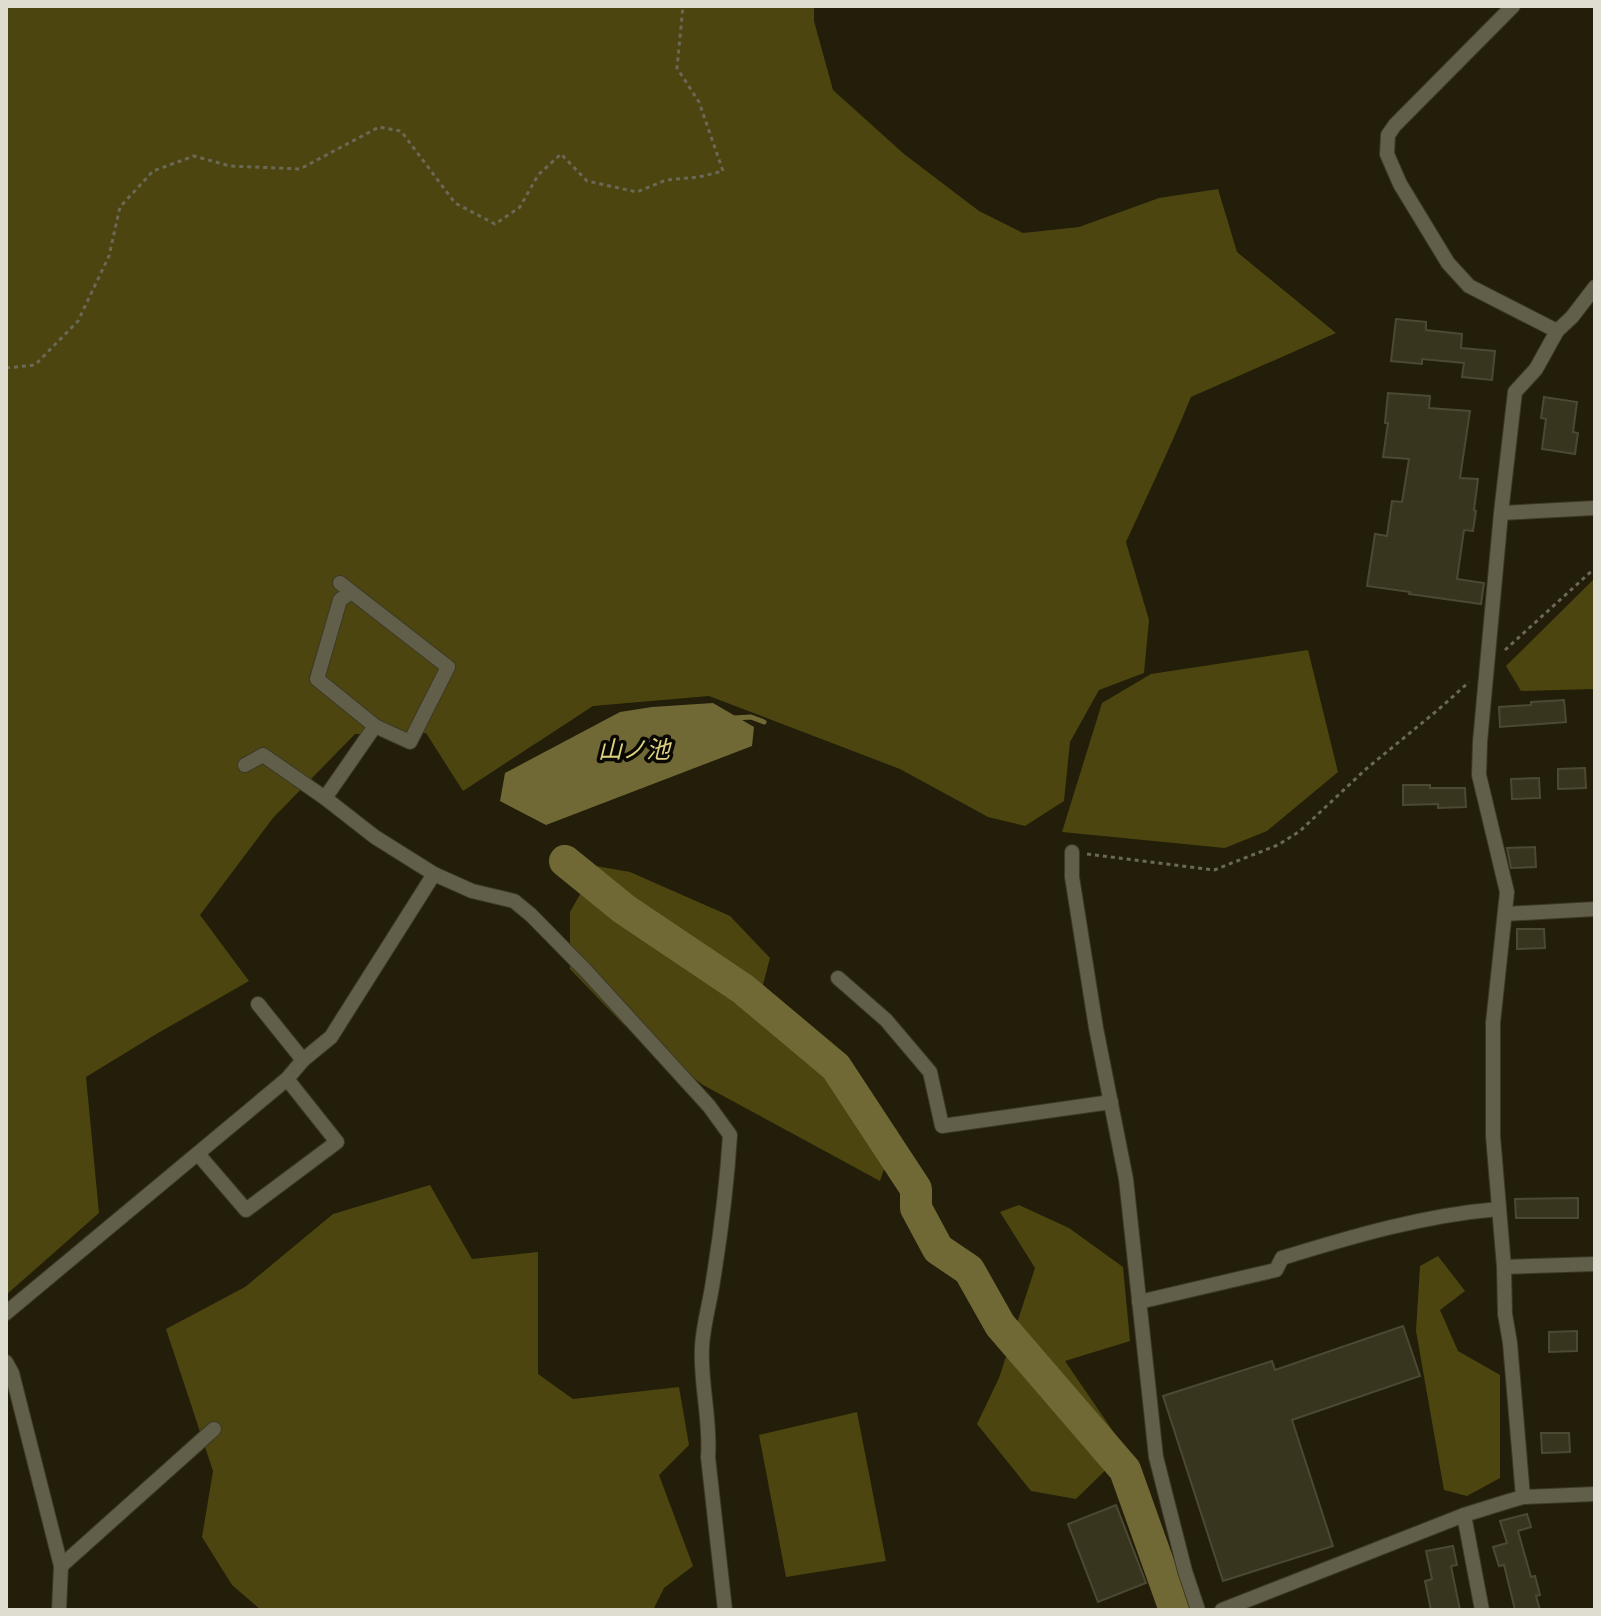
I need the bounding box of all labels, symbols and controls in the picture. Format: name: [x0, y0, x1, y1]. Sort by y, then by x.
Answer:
water label: 山ノ池: [598, 734, 672, 765]

